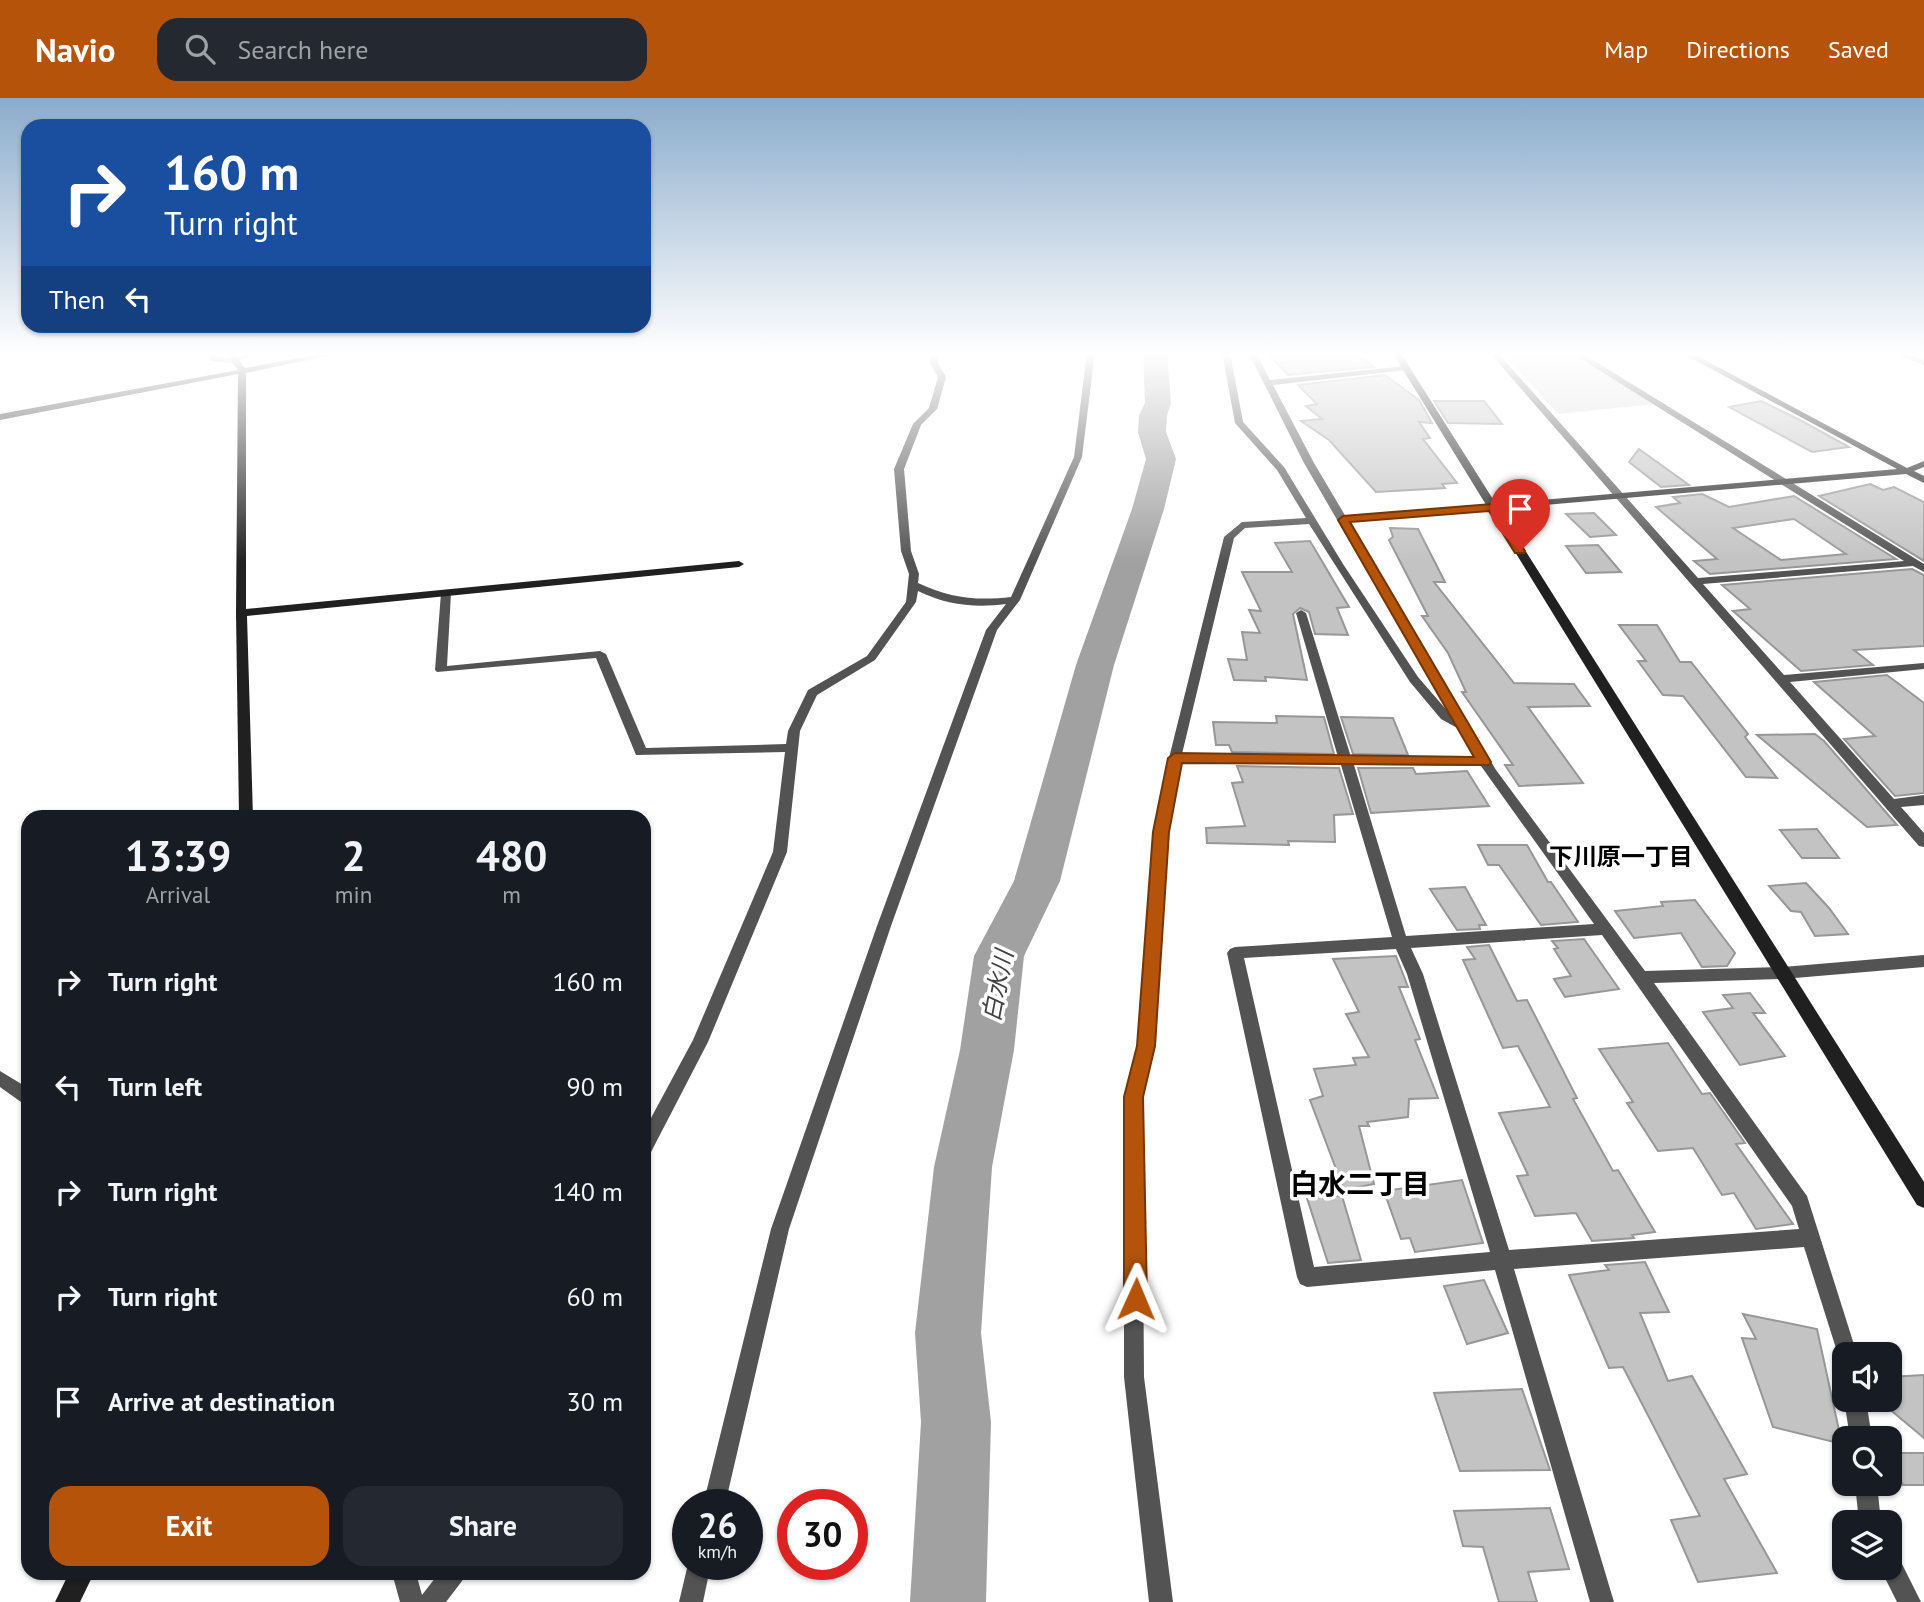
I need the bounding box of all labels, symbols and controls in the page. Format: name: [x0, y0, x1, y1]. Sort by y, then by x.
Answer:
search box: [157, 18, 647, 81]
text: Navio: [35, 28, 115, 71]
icon: search: [181, 30, 219, 68]
text: Search here: [237, 33, 369, 66]
text: Map: [1604, 34, 1648, 65]
text: Directions: [1686, 34, 1790, 65]
text: Saved: [1828, 34, 1889, 65]
text: 160 m: [164, 140, 299, 204]
icon: right: [49, 147, 140, 238]
text: Turn right: [164, 202, 298, 244]
icon: left: [119, 280, 157, 318]
text: Then: [49, 283, 105, 316]
pin: [1490, 479, 1550, 551]
icon: arrive: [1501, 490, 1539, 528]
text: 13:39: [125, 828, 231, 883]
text: 2: [342, 828, 365, 883]
text: 480: [476, 828, 547, 883]
district label: 下川原一丁目: [1549, 841, 1693, 872]
text: Arrival: [146, 880, 210, 909]
text: min: [335, 880, 372, 909]
text: m: [502, 880, 521, 909]
water label: 白水川: [975, 945, 1020, 1024]
icon: right: [49, 963, 87, 1001]
text: Turn right: [108, 965, 217, 998]
text: 160 m: [552, 965, 623, 998]
icon: left: [49, 1068, 87, 1106]
text: Turn left: [108, 1070, 202, 1103]
text: 90 m: [567, 1070, 623, 1103]
district label: 白水二丁目: [1290, 1165, 1430, 1202]
icon: right: [49, 1173, 87, 1211]
text: Turn right: [108, 1175, 217, 1208]
text: 140 m: [552, 1175, 623, 1208]
position arrow: [1099, 1262, 1173, 1336]
icon: right: [49, 1278, 87, 1316]
text: Turn right: [108, 1280, 217, 1313]
text: 60 m: [567, 1280, 623, 1313]
map controls: [1832, 1342, 1902, 1580]
button: sound: [1832, 1342, 1902, 1412]
icon: arrive: [49, 1383, 87, 1421]
text: Arrive at destination: [108, 1385, 335, 1418]
text: 30 m: [567, 1385, 623, 1418]
button: search: [1832, 1426, 1902, 1496]
button: Exit: [49, 1486, 329, 1566]
button: Share: [343, 1486, 623, 1566]
speed limit sign: 30: [777, 1489, 868, 1580]
text: 26: [698, 1502, 737, 1548]
button: layers: [1832, 1510, 1902, 1580]
text: km/h: [698, 1540, 737, 1563]

